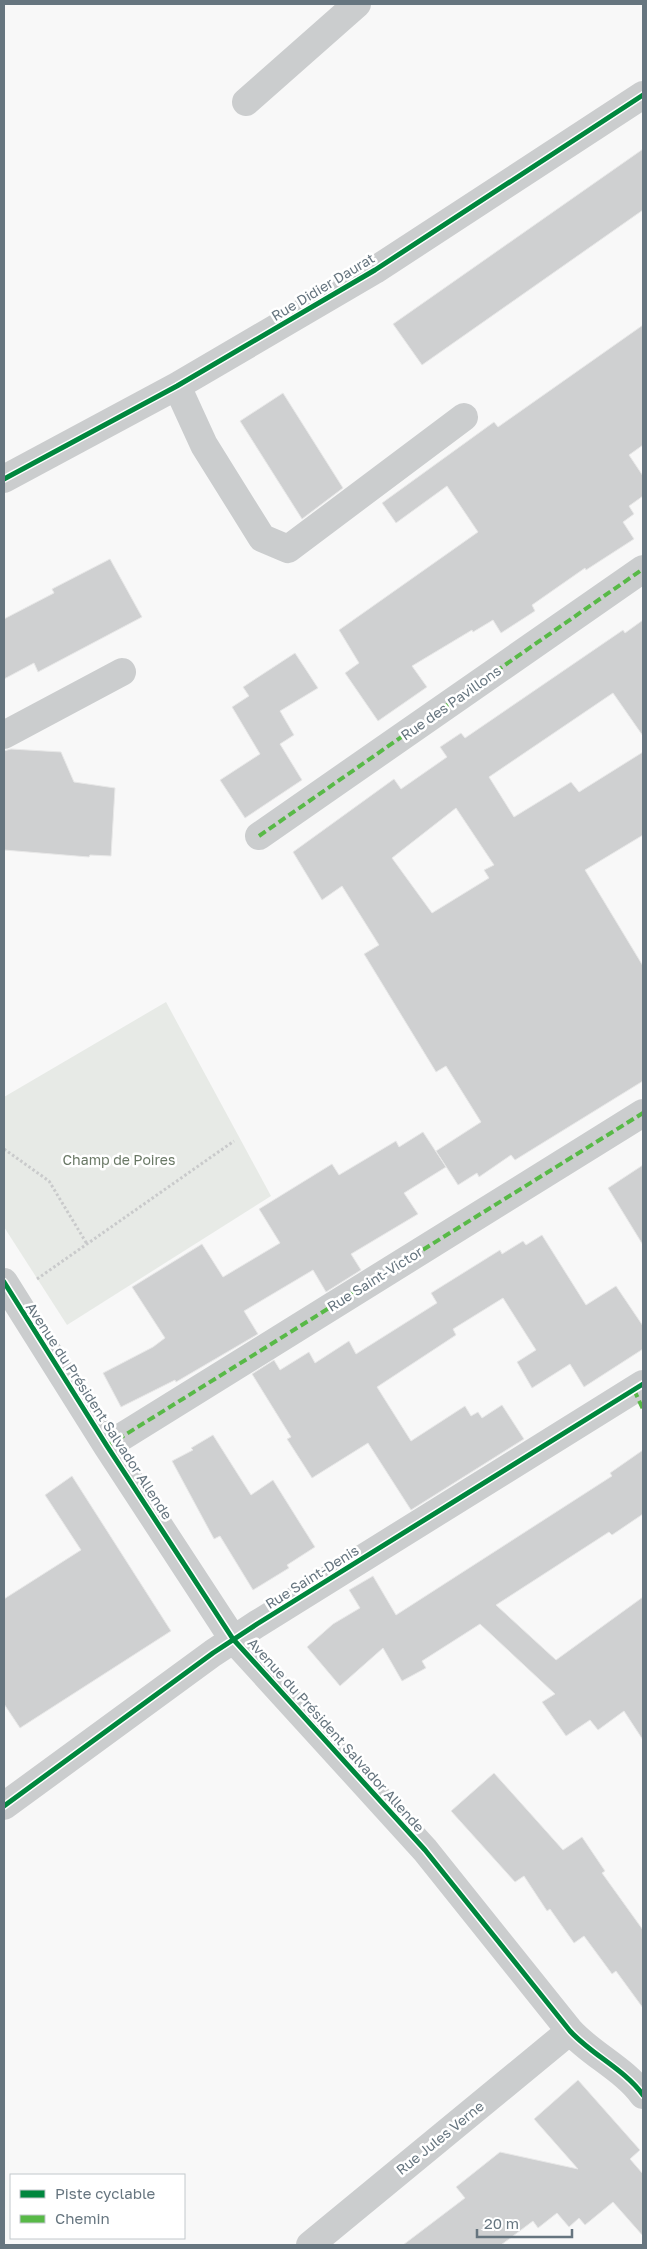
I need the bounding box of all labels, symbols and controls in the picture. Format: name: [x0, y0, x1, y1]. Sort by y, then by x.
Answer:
street label: Rue Didier Daurat: [268, 249, 377, 324]
street label: Rue des Pavillons: [397, 662, 504, 744]
park label: Champ de Poires: [63, 1151, 175, 1168]
street label: Rue Saint-Victor: [324, 1242, 426, 1315]
street label: Avenue du Président Salvador Allende: [23, 1299, 176, 1522]
street label: Rue Saint-Denis: [262, 1541, 362, 1612]
street label: Avenue du Président Salvador Allende: [245, 1634, 428, 1835]
street label: Rue Jules Verne: [392, 2097, 487, 2178]
legend: [10, 2174, 185, 2239]
text: Piste cyclable: [55, 2184, 156, 2202]
scale bar: [477, 2206, 572, 2238]
text: Chemin: [55, 2209, 110, 2227]
text: 20 m: [484, 2214, 519, 2232]

